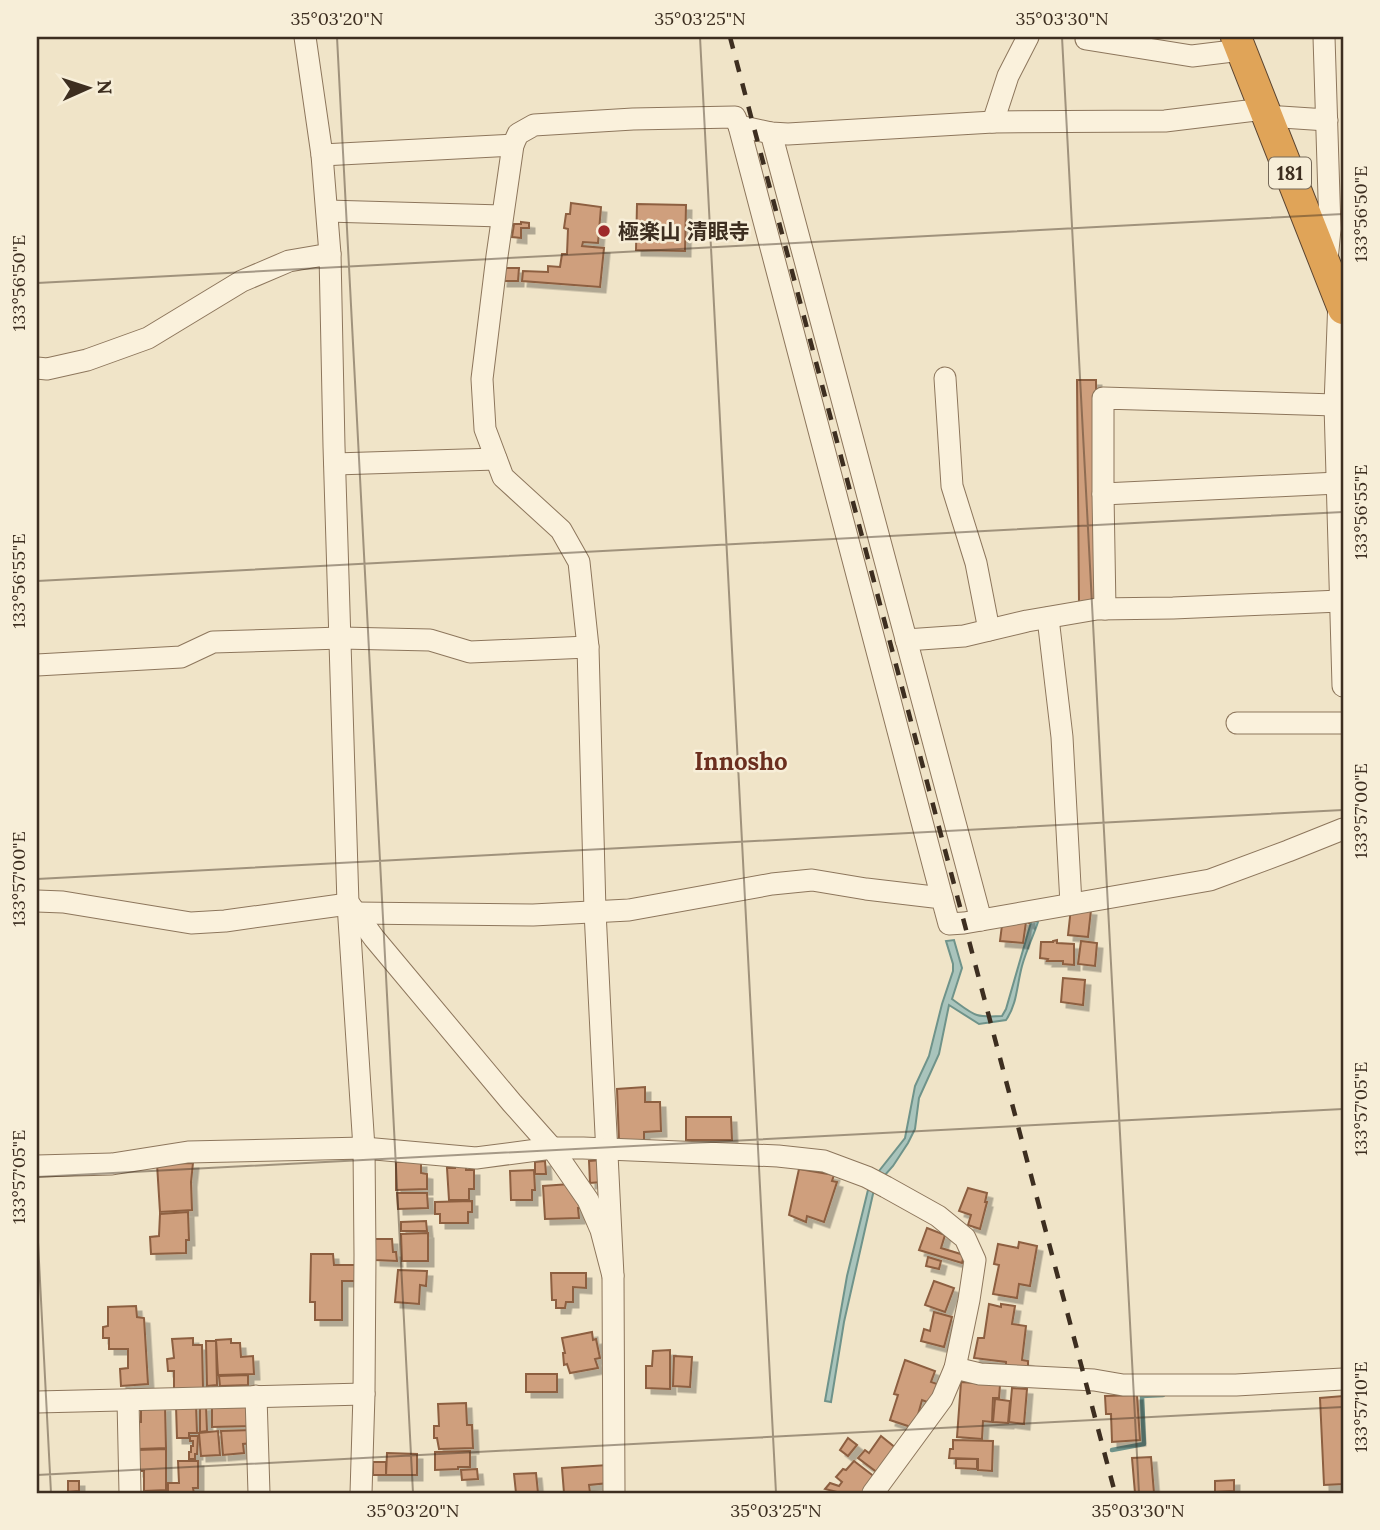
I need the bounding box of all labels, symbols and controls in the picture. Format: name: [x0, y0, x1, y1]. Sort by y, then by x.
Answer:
text: 35°03'20"N: [291, 7, 383, 30]
text: 35°03'25"N: [654, 7, 746, 30]
text: 35°03'30"N: [1015, 7, 1109, 30]
north arrow: [52, 52, 122, 122]
text: N: [93, 79, 117, 95]
road number: 181: [1269, 158, 1311, 188]
text: 133°56'50"E: [1349, 166, 1372, 262]
place label: 極楽山 清眼寺: [618, 218, 750, 245]
marker: 極楽山 清眼寺: [596, 223, 612, 239]
text: 133°56'50"E: [7, 235, 30, 331]
text: 133°56'55"E: [1349, 465, 1372, 559]
text: 133°56'55"E: [7, 534, 30, 628]
district label: Innosho: [694, 746, 788, 777]
text: 133°57'00"E: [1349, 763, 1372, 859]
text: 133°57'00"E: [7, 831, 30, 927]
text: 133°57'05"E: [1349, 1062, 1372, 1156]
text: 133°57'05"E: [7, 1130, 30, 1224]
text: 133°57'10"E: [1349, 1362, 1372, 1452]
text: 35°03'20"N: [367, 1499, 459, 1522]
text: 35°03'25"N: [730, 1499, 822, 1522]
text: 35°03'30"N: [1091, 1499, 1185, 1522]

